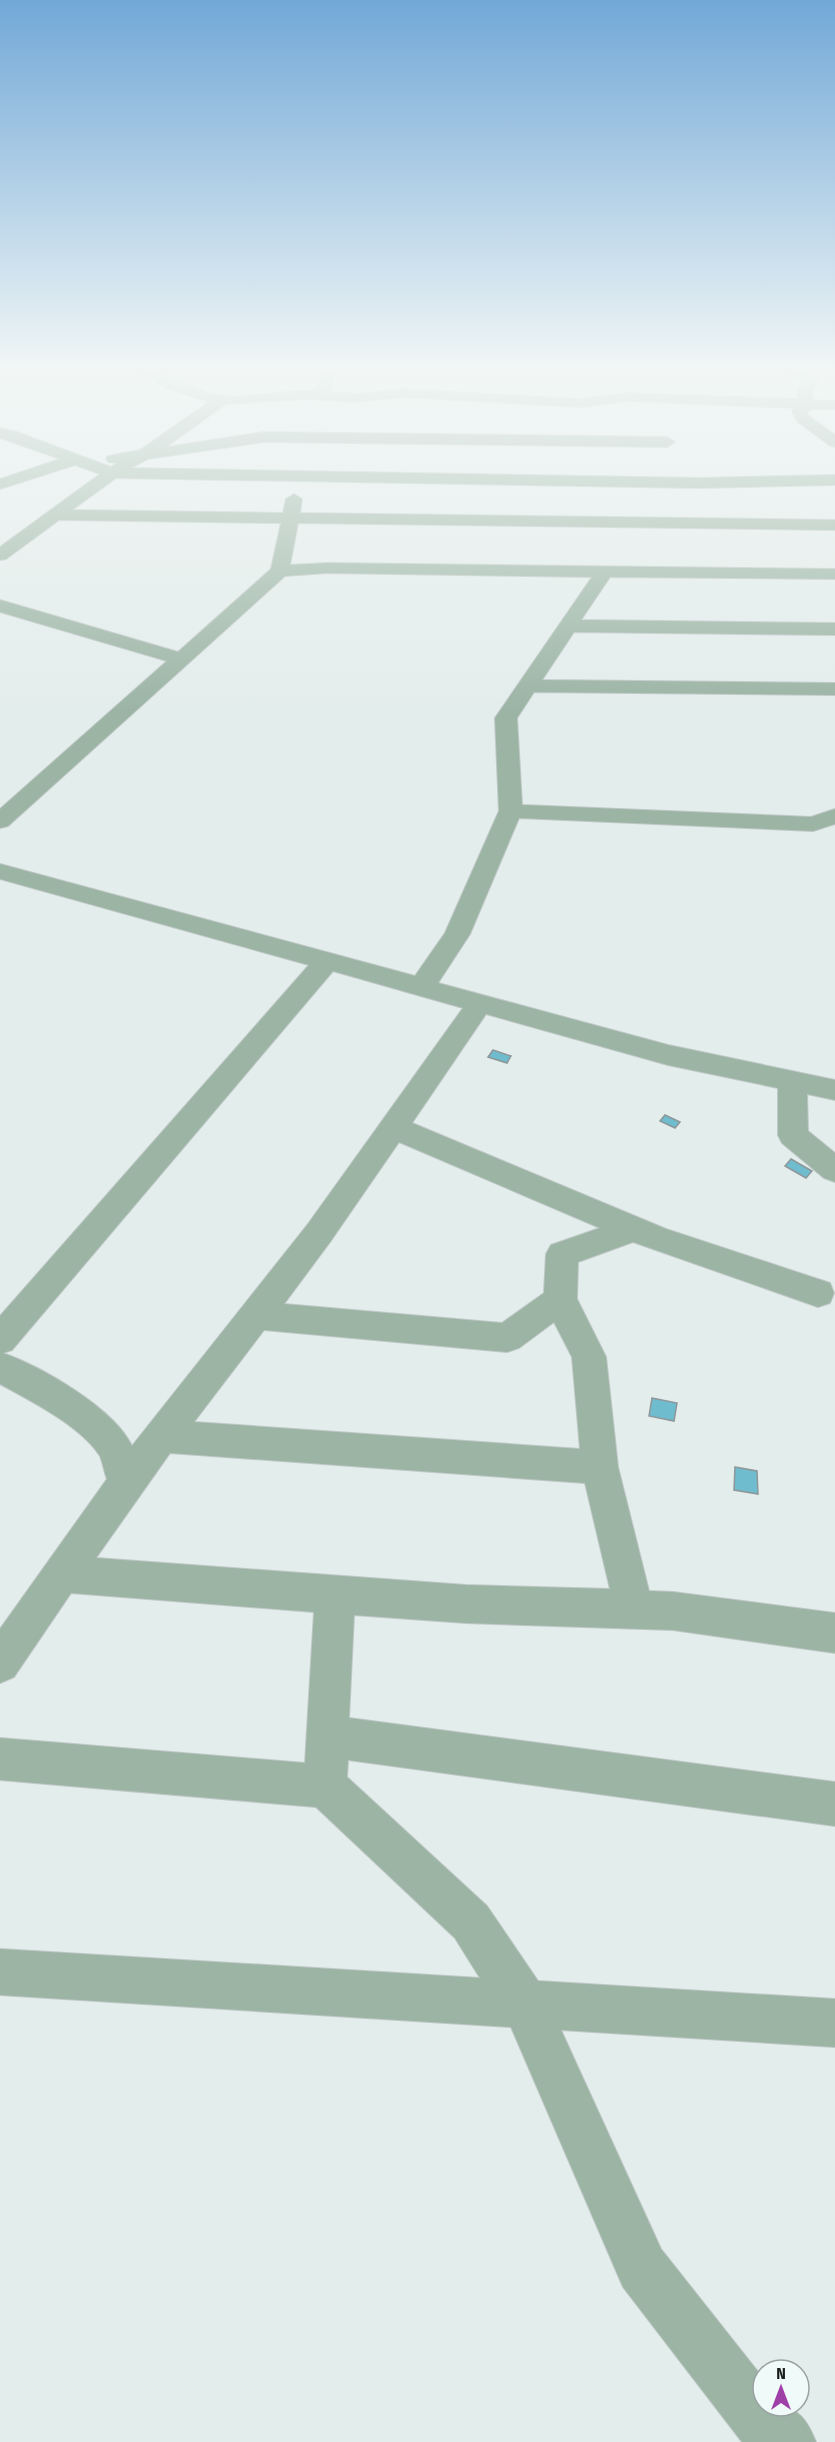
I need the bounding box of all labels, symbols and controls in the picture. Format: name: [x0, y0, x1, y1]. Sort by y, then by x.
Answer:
north arrow: [751, 2358, 811, 2418]
text: N: [776, 2364, 786, 2383]

